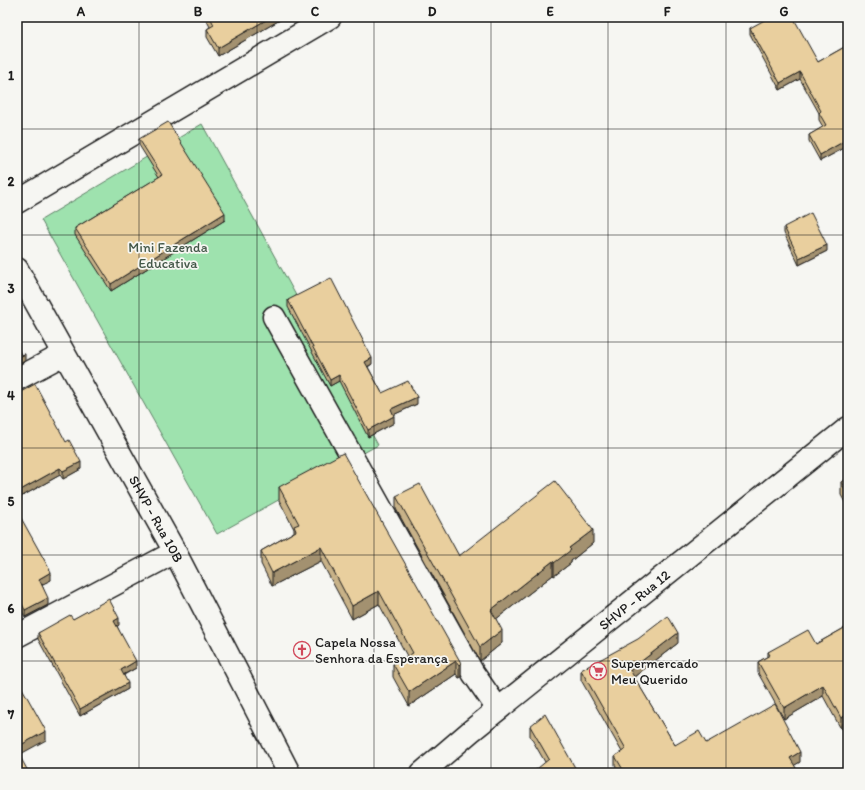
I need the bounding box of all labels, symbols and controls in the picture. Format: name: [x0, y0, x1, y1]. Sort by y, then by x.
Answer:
text: A: [76, 4, 86, 19]
text: B: [194, 4, 203, 19]
text: C: [311, 4, 320, 19]
text: D: [428, 4, 437, 19]
text: E: [546, 4, 554, 19]
text: F: [664, 4, 671, 19]
text: G: [780, 4, 789, 19]
text: 1: [8, 68, 14, 83]
text: 2: [8, 174, 15, 189]
park label: Mini Fazenda Educativa: [128, 239, 208, 272]
text: 3: [7, 281, 15, 296]
text: 4: [7, 388, 15, 403]
street label: SHVP - Rua 10B: [125, 473, 187, 565]
text: 5: [8, 494, 15, 509]
street label: SHVP - Rua 12: [596, 566, 674, 634]
text: 6: [8, 601, 15, 616]
place label: Capela Nossa Senhora da Esperança: [315, 634, 449, 667]
church icon: Capela Nossa Senhora da Esperança: [292, 640, 312, 660]
place label: Supermercado Meu Querido: [611, 655, 698, 688]
supermarket icon: Supermercado Meu Querido: [588, 661, 608, 681]
text: 7: [7, 707, 15, 722]

